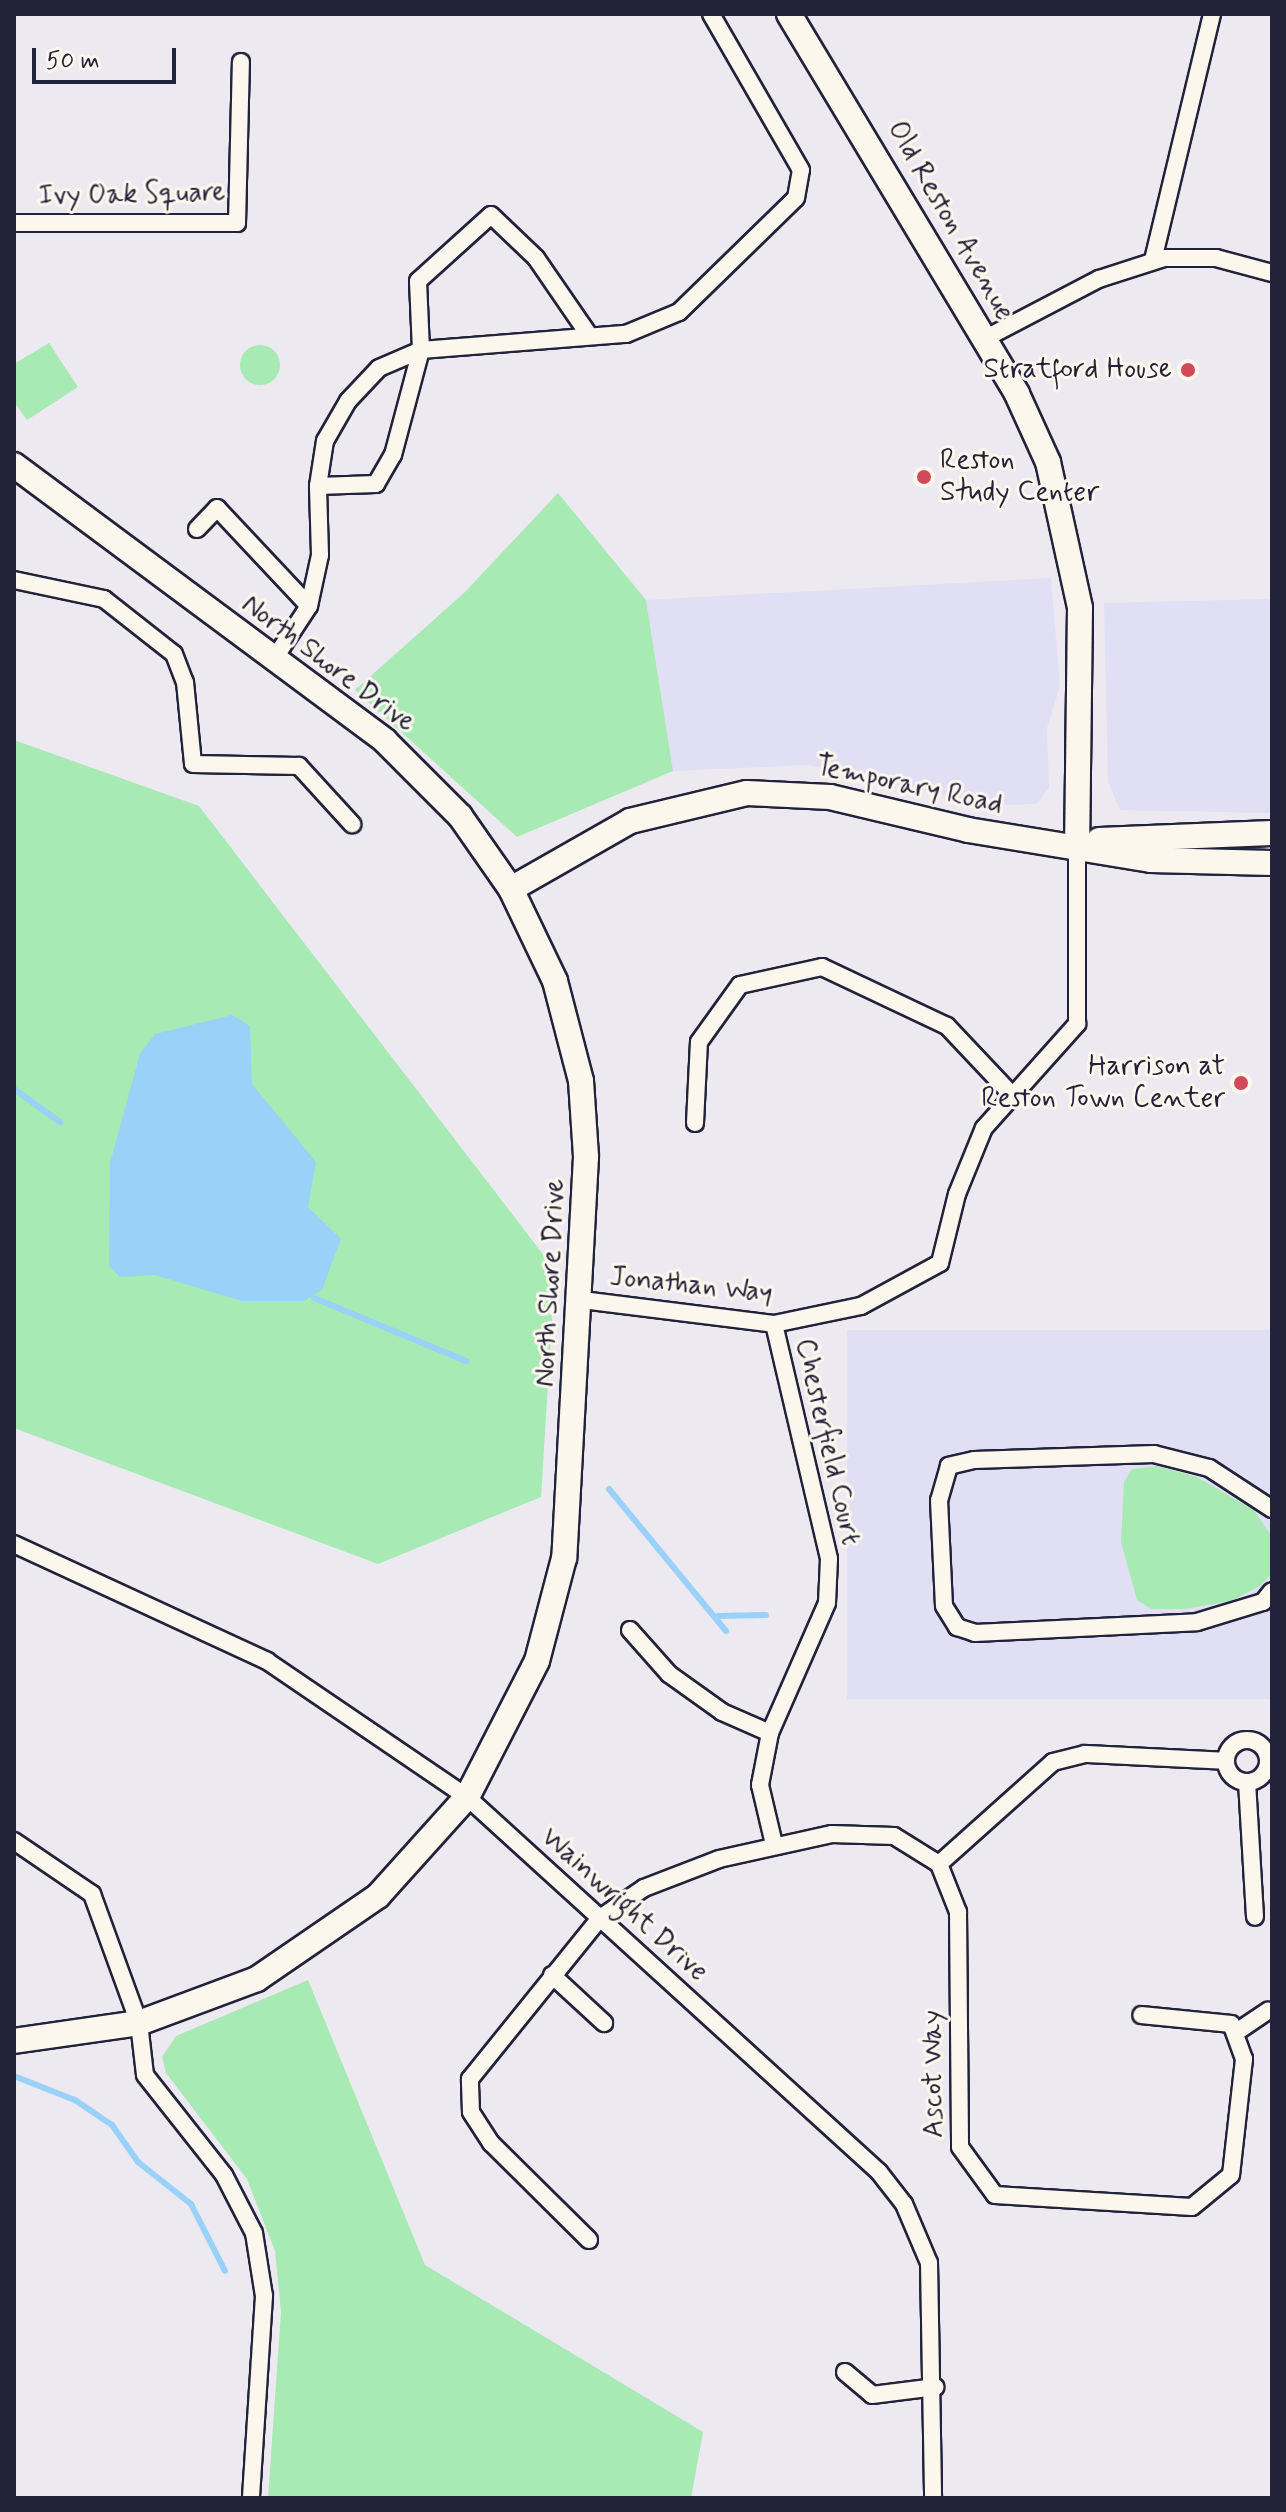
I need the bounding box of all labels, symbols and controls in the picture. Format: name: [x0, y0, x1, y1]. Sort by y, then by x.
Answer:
scale bar: [36, 32, 180, 82]
text: 50 m: [46, 46, 100, 77]
street label: Old Reston Avenue: [881, 118, 1019, 324]
street label: Ivy Oak Square: [39, 177, 225, 213]
place label: Stratford House: [983, 353, 1172, 387]
marker: Stratford House: [1179, 361, 1197, 379]
place label: Reston Study Center: [940, 444, 1104, 510]
marker: Reston Study Center: [915, 468, 933, 486]
street label: North Shore Drive: [235, 588, 421, 740]
street label: Temporary Road: [813, 750, 1005, 822]
place label: Harrison at Reston Town Center: [983, 1050, 1225, 1116]
marker: Harrison at Reston Town Center: [1232, 1074, 1250, 1092]
street label: North Shore Drive: [529, 1179, 573, 1387]
street label: Jonathan Way: [605, 1260, 777, 1312]
street label: Chesterfield Court: [786, 1333, 868, 1551]
street label: Wainwright Drive: [534, 1822, 714, 1988]
street label: Ascot Way: [916, 2010, 952, 2138]

